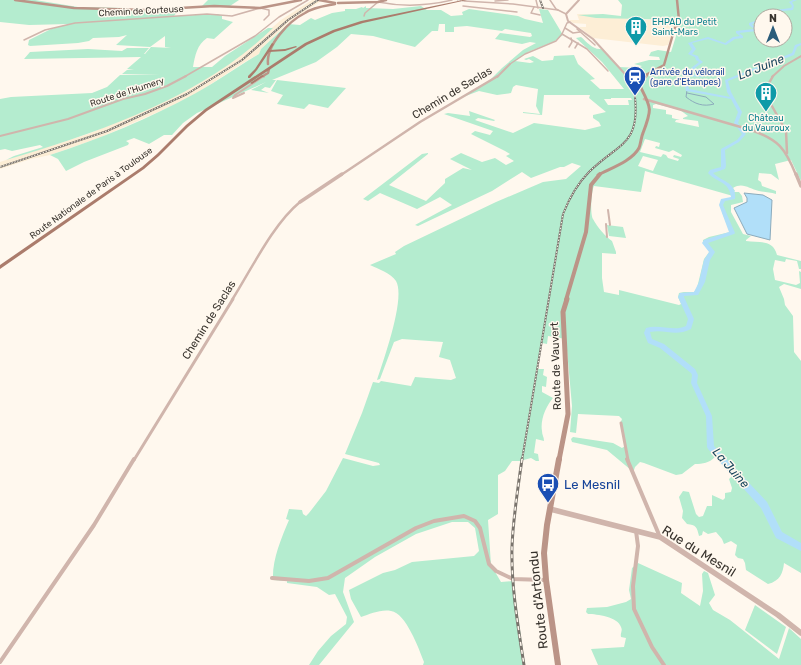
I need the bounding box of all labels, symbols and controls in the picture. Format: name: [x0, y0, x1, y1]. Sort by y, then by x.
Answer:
street label: Chemin de Corteuse: [98, 4, 184, 18]
north arrow: [753, 8, 793, 48]
text: N: [769, 12, 777, 25]
building icon: EHPAD du Petit Saint-Mars: [623, 14, 649, 47]
place label: EHPAD du Petit Saint-Mars: [652, 17, 717, 37]
water label: La Juine: [736, 51, 786, 83]
street label: Chemin de Saclas: [410, 64, 495, 122]
station icon: Arrivée du vélorail (gare d'Etampes): [622, 64, 648, 97]
place label: Arrivée du vélorail (gare d'Etampes): [650, 67, 725, 87]
street label: Route de l'Humery: [89, 75, 165, 109]
building icon: Château du Vauroux: [753, 80, 779, 113]
place label: Château du Vauroux: [742, 113, 790, 133]
street label: Route Nationale de Paris à Toulouse: [28, 145, 154, 241]
street label: Chemin de Saclas: [179, 278, 239, 362]
street label: Route de Vauvert: [548, 321, 564, 410]
water label: La Juine: [710, 445, 752, 491]
bus stop icon: Le Mesnil: [535, 471, 561, 504]
place label: Le Mesnil: [564, 477, 620, 492]
street label: Rue du Mesnil: [659, 522, 739, 580]
street label: Route d'Artondu: [525, 550, 551, 650]

